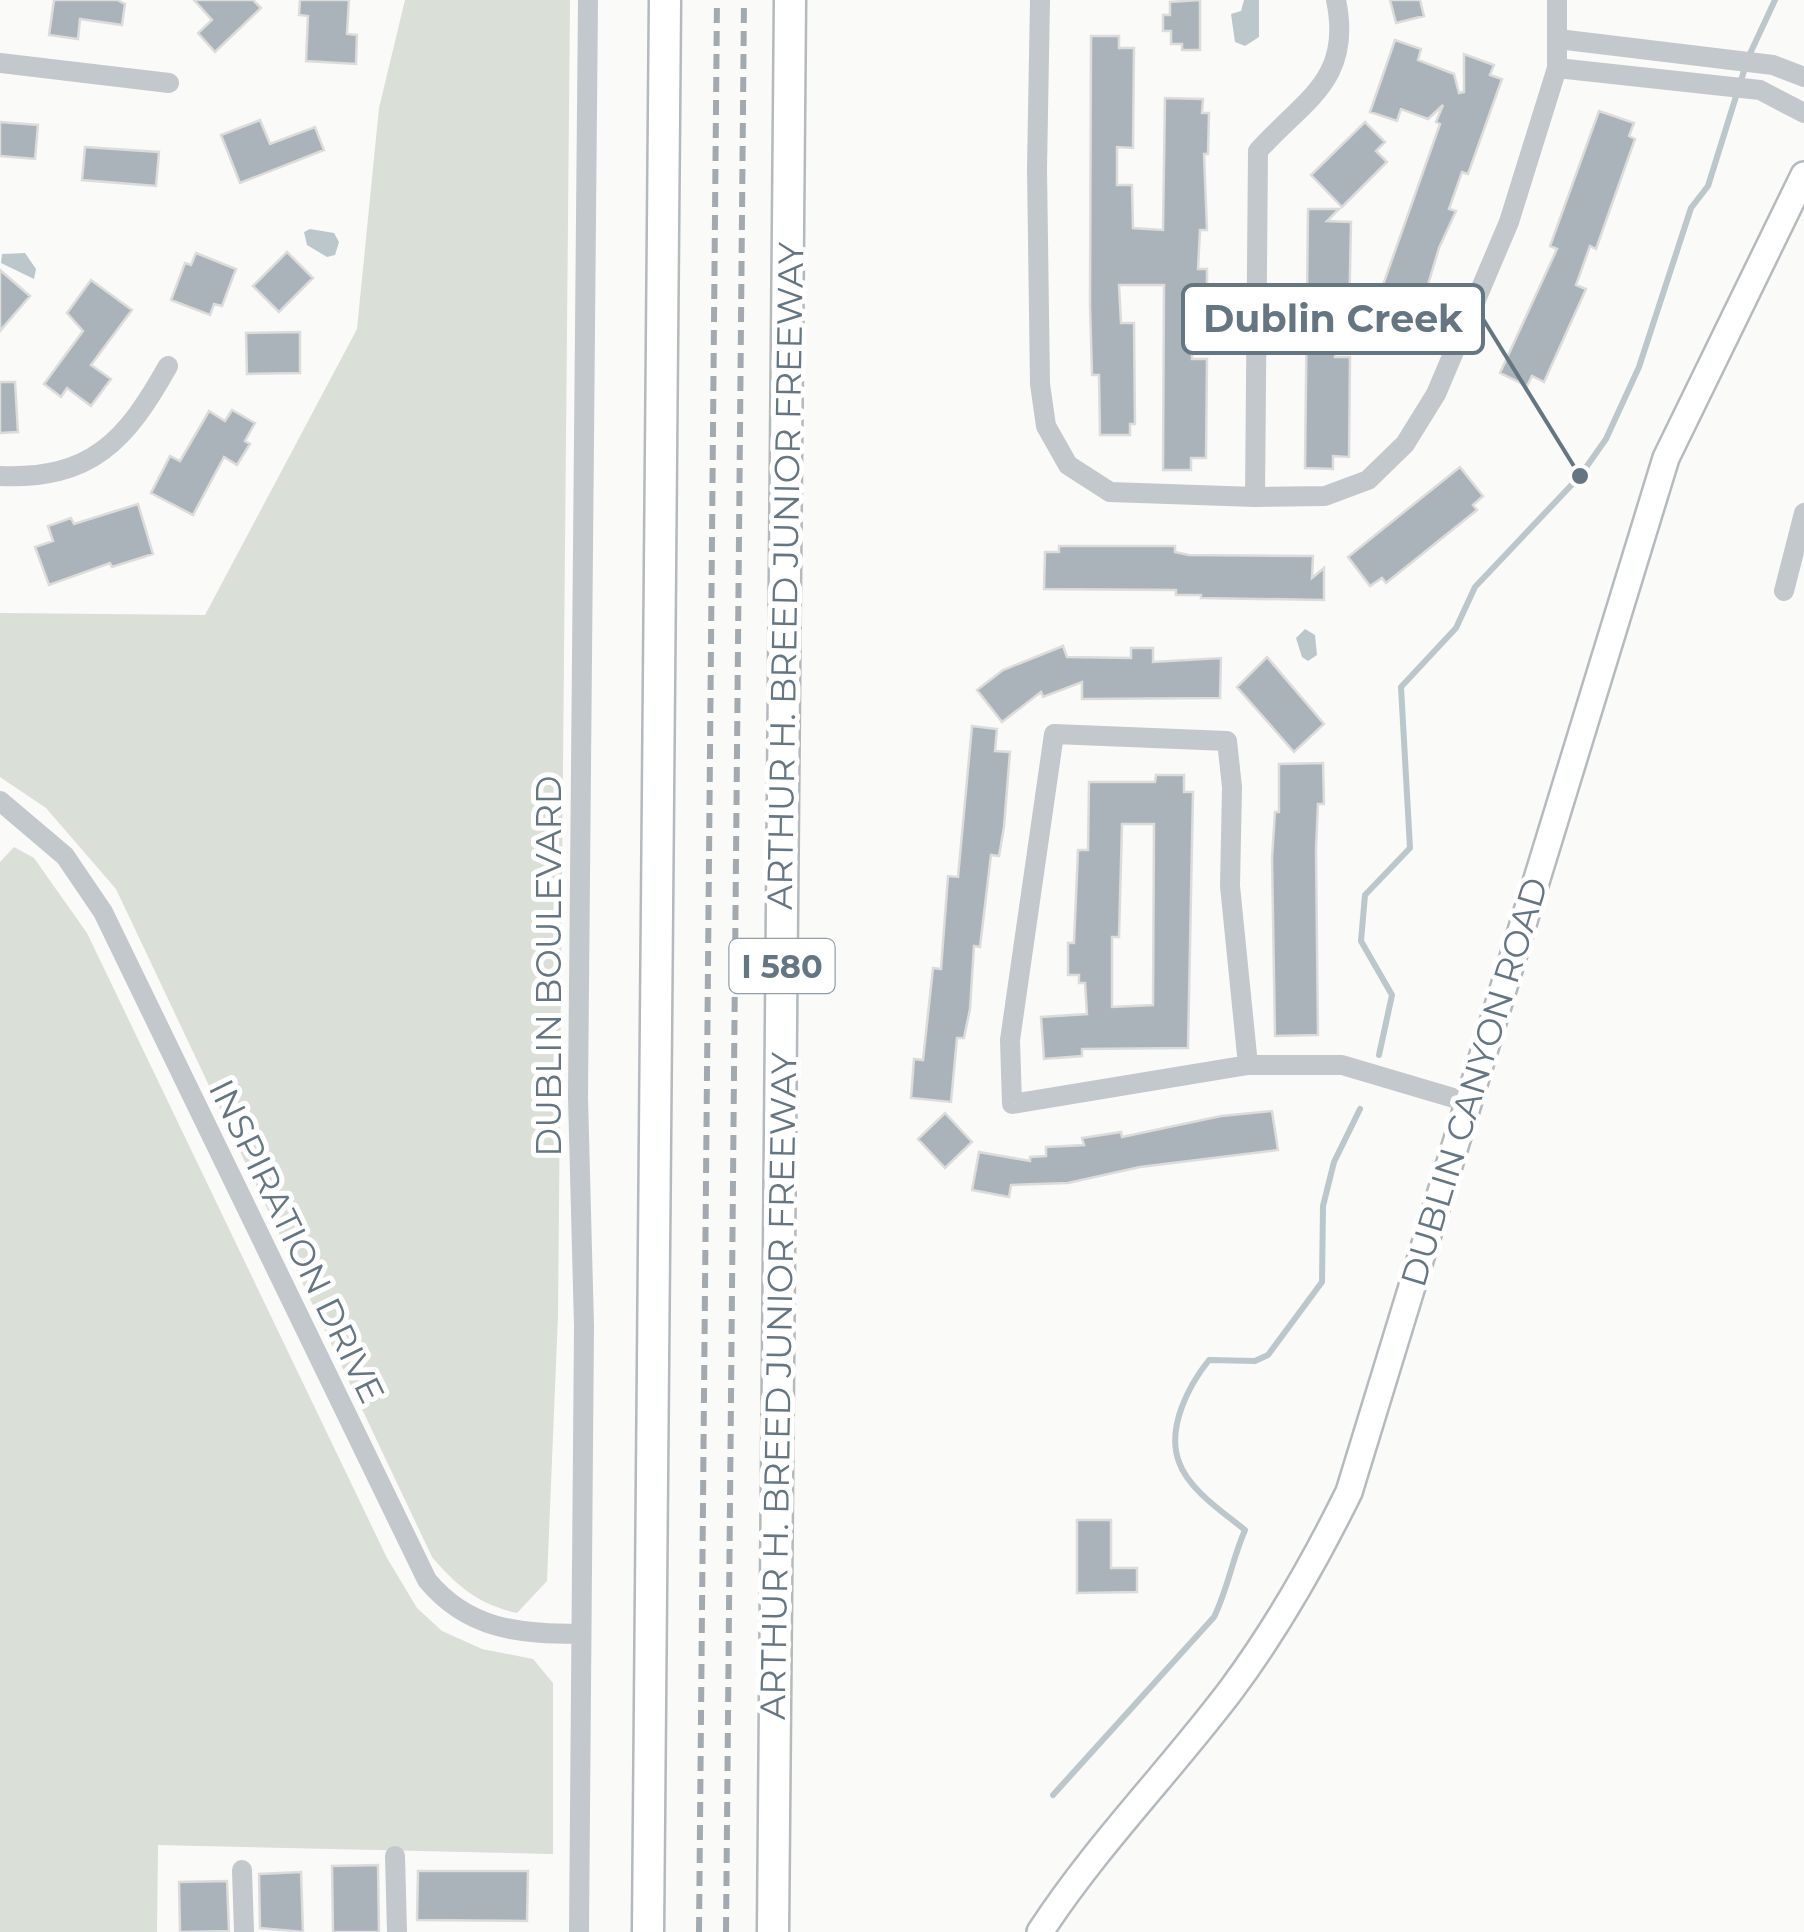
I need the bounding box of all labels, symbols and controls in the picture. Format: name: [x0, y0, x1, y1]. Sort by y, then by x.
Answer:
street label: ARTHUR H. BREED JUNIOR FREEWAY: [758, 241, 812, 910]
callout: Dublin Creek: [1183, 285, 1483, 353]
text: Dublin Creek: [1203, 295, 1464, 342]
street label: DUBLIN BOULEVARD: [527, 775, 570, 1157]
street label: DUBLIN CANYON ROAD: [1391, 872, 1557, 1292]
road number: I 580: [730, 939, 834, 993]
street label: ARTHUR H. BREED JUNIOR FREEWAY: [751, 1051, 805, 1720]
street label: INSPIRATION DRIVE: [200, 1072, 394, 1410]

